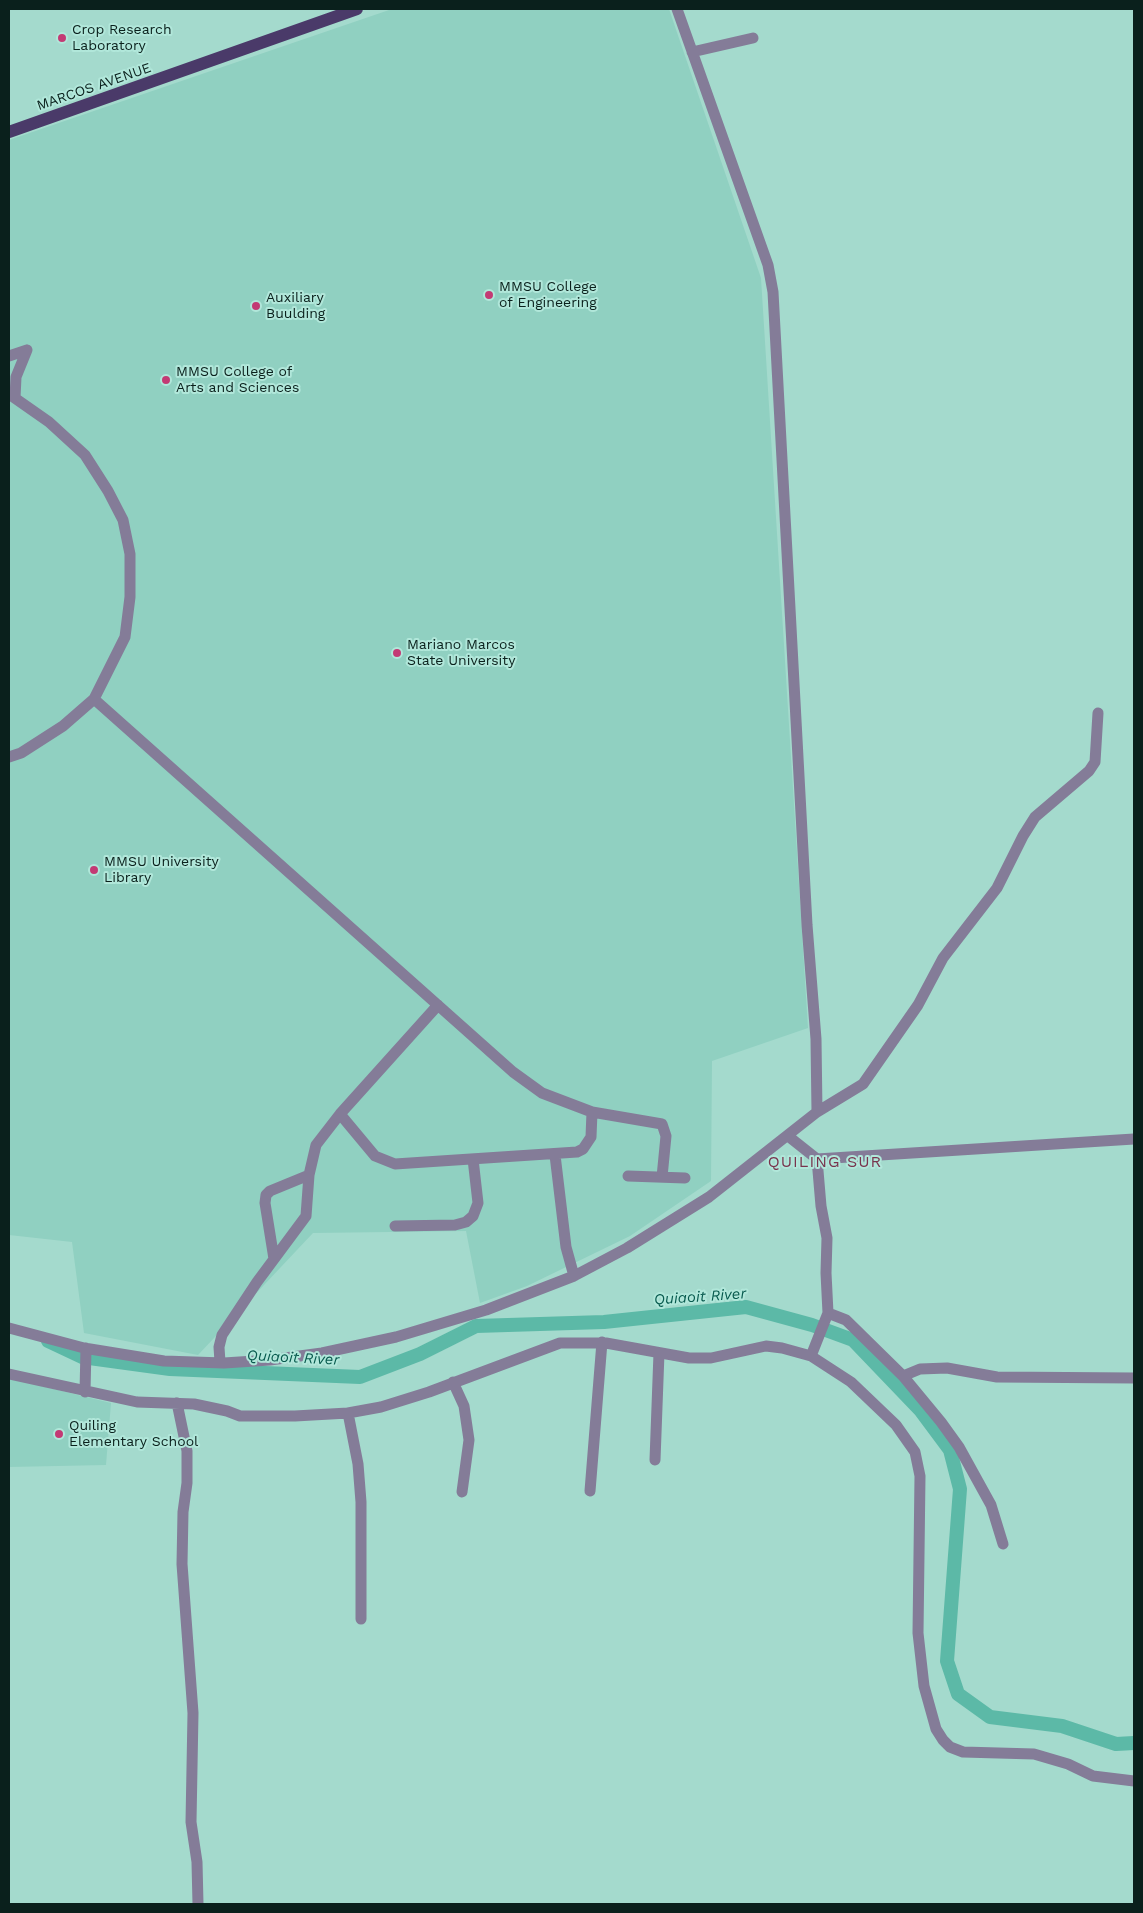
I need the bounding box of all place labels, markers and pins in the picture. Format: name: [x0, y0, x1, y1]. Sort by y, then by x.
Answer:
place label: Crop Research Laboratory: [72, 22, 172, 54]
marker: Crop Research Laboratory: [56, 32, 68, 44]
place label: MMSU College of Engineering: [499, 279, 597, 312]
marker: MMSU College of Engineering: [483, 289, 495, 301]
place label: Auxiliary Buulding: [266, 290, 325, 322]
marker: Auxiliary Buulding: [250, 300, 262, 312]
place label: MMSU College of Arts and Sciences: [176, 364, 299, 397]
marker: MMSU College of Arts and Sciences: [160, 374, 172, 386]
place label: Mariano Marcos State University: [407, 637, 515, 670]
marker: Mariano Marcos State University: [391, 647, 403, 659]
place label: MMSU University Library: [104, 854, 219, 886]
marker: MMSU University Library: [88, 864, 100, 876]
place label: Quiling Elementary School: [69, 1418, 198, 1450]
marker: Quiling Elementary School: [53, 1428, 65, 1440]

